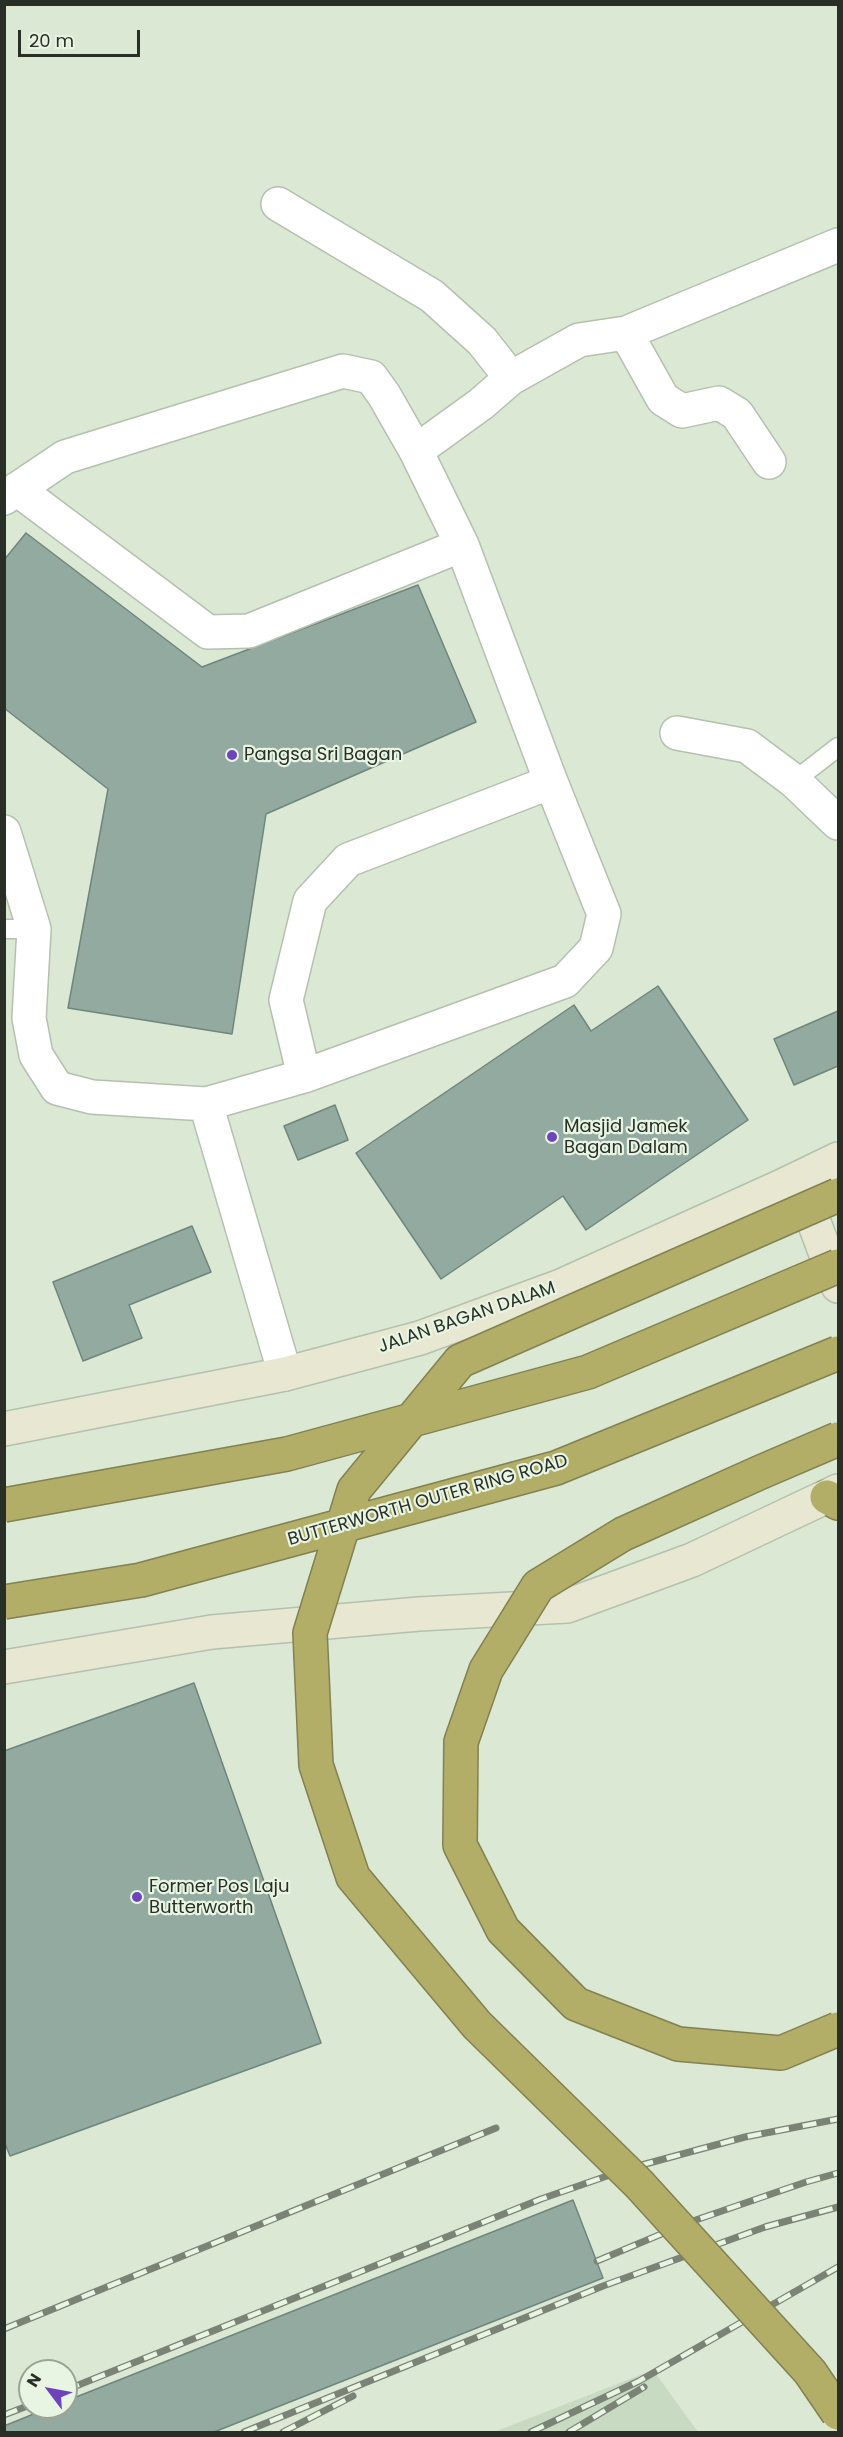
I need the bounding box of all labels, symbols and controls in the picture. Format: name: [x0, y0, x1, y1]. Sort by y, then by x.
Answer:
scale bar: [21, 18, 142, 56]
text: 20 m: [29, 28, 74, 53]
place label: Pangsa Sri Bagan: [244, 744, 402, 766]
marker: Pangsa Sri Bagan: [225, 748, 239, 762]
place label: Masjid Jamek Bagan Dalam: [564, 1116, 688, 1158]
marker: Masjid Jamek Bagan Dalam: [545, 1130, 559, 1144]
street label: JALAN BAGAN DALAM: [376, 1277, 558, 1359]
street label: BUTTERWORTH OUTER RING ROAD: [285, 1451, 571, 1551]
place label: Former Pos Laju Butterworth: [149, 1876, 290, 1918]
marker: Former Pos Laju Butterworth: [130, 1890, 144, 1904]
north arrow: [18, 2359, 78, 2419]
text: N: [21, 2369, 47, 2391]

